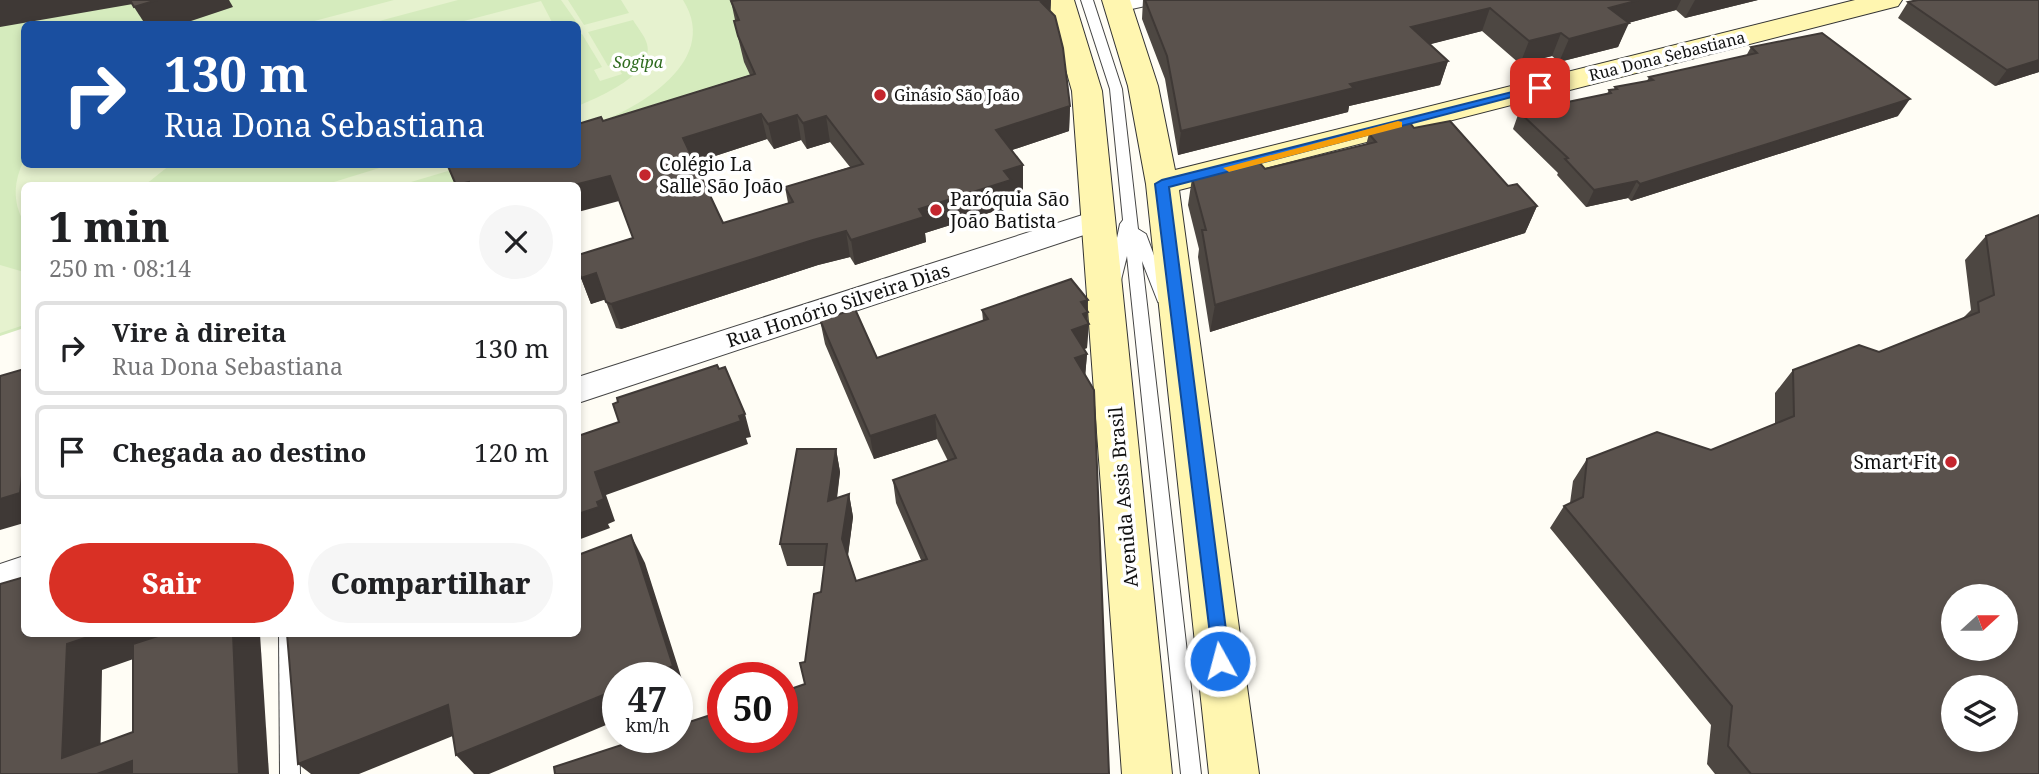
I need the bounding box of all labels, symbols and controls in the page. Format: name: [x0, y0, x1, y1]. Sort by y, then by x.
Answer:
street label: Rua Dona Sebastiana: [1586, 26, 1748, 86]
text: 130 m: [164, 40, 308, 106]
icon: right: [49, 49, 140, 140]
park label: Sogipa: [613, 51, 664, 73]
pin: [1510, 58, 1570, 118]
icon: arrive: [1521, 69, 1559, 107]
place label: Ginásio São João: [894, 84, 1020, 106]
marker: Ginásio São João: [872, 87, 888, 103]
text: Rua Dona Sebastiana: [164, 103, 485, 146]
place label: Colégio La Salle São João: [659, 151, 783, 199]
marker: Colégio La Salle São João: [637, 167, 653, 183]
place label: Paróquia São João Batista: [949, 186, 1070, 234]
text: 1 min: [49, 197, 170, 254]
marker: Paróquia São João Batista: [928, 202, 944, 218]
button: close: [479, 205, 553, 279]
text: 250 m · 08:14: [49, 252, 191, 284]
street label: Rua Honório Silveira Dias: [723, 257, 953, 353]
text: Vire à direita: [112, 314, 287, 350]
icon: right: [53, 329, 91, 367]
text: 130 m: [474, 330, 549, 366]
text: Rua Dona Sebastiana: [112, 350, 343, 382]
street label: Avenida Assis Brasil: [1102, 405, 1144, 588]
icon: arrive: [53, 433, 91, 471]
text: Chegada ao destino: [112, 434, 367, 470]
text: 120 m: [474, 434, 549, 470]
place label: Smart Fit: [1853, 449, 1937, 475]
marker: Smart Fit: [1943, 454, 1959, 470]
button: Sair: [49, 543, 294, 623]
button: Compartilhar: [308, 543, 553, 623]
north arrow: [1941, 584, 2018, 662]
map controls: [1941, 584, 2018, 752]
position arrow: [1183, 624, 1257, 698]
speed limit sign: 50: [707, 662, 798, 753]
text: 47: [628, 675, 667, 722]
button: layers: [1941, 675, 2018, 752]
text: km/h: [625, 713, 670, 737]

